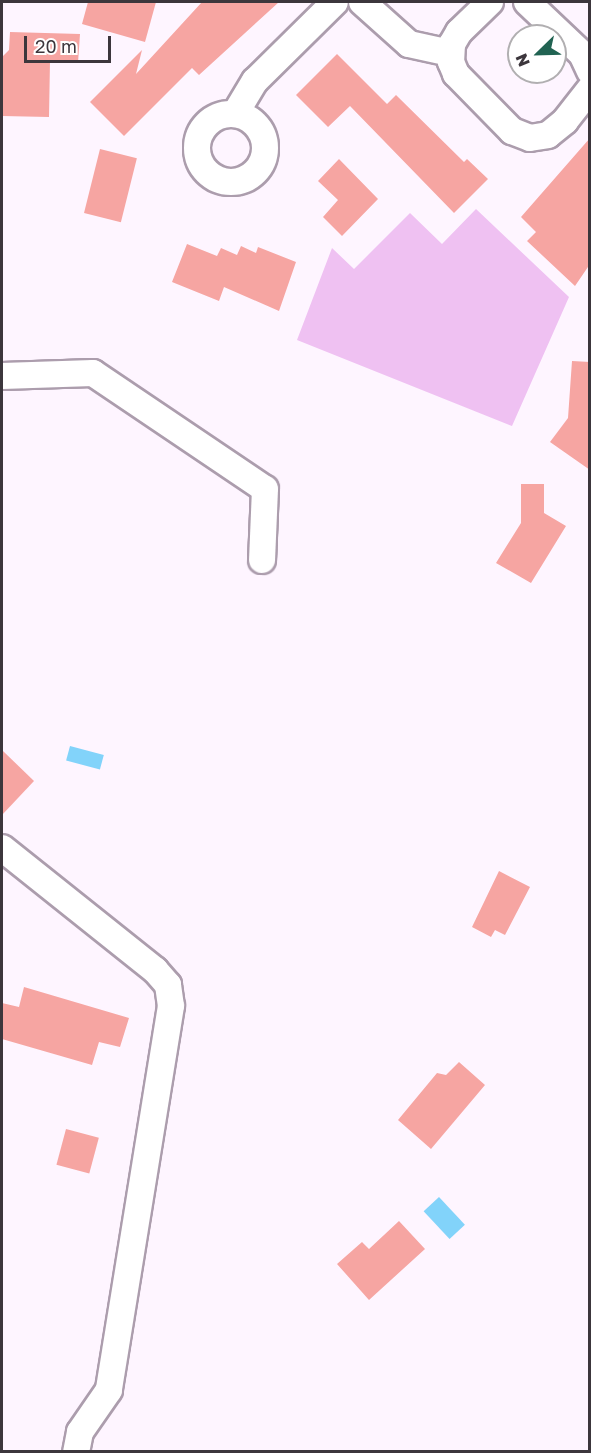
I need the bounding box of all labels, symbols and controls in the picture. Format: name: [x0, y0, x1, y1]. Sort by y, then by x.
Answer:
scale bar: [27, 24, 114, 62]
north arrow: [507, 24, 567, 84]
text: 20 m: [35, 35, 77, 57]
text: N: [511, 51, 534, 70]

